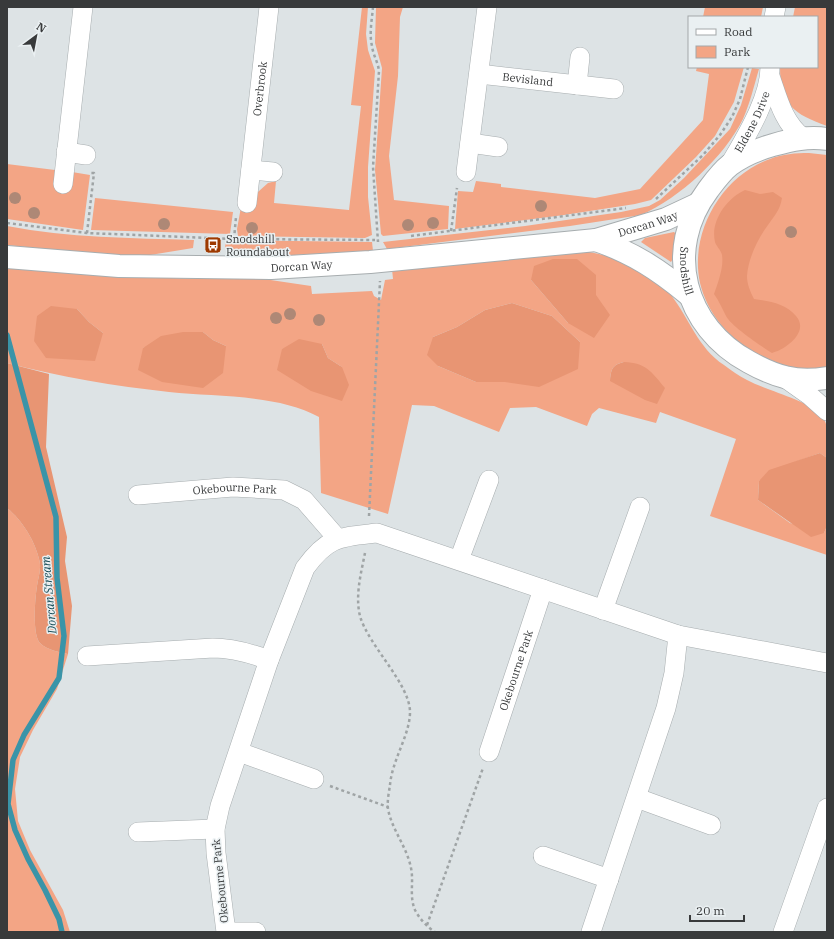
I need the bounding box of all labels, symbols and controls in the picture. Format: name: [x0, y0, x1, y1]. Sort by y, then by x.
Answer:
north arrow: [16, 16, 56, 56]
legend: [688, 16, 818, 68]
text: N: [34, 19, 49, 36]
text: Road: [724, 24, 753, 39]
text: Park: [724, 44, 750, 59]
street label: Overbrook: [250, 60, 270, 117]
street label: Bevisland: [502, 70, 554, 89]
street label: Eldene Drive: [731, 89, 773, 155]
street label: Dorcan Way: [616, 207, 680, 240]
place label: Snodshill Roundabout: [226, 232, 290, 259]
bus stop icon: Snodshill Roundabout: [203, 235, 223, 255]
street label: Snodshill: [677, 246, 697, 297]
street label: Dorcan Way: [270, 257, 333, 275]
street label: Okebourne Park: [192, 480, 278, 497]
water label: Dorcan Stream: [38, 556, 59, 636]
street label: Okebourne Park: [496, 628, 536, 713]
street label: Okebourne Park: [209, 838, 231, 924]
scale bar: [690, 897, 744, 923]
text: 20 m: [696, 903, 725, 918]

